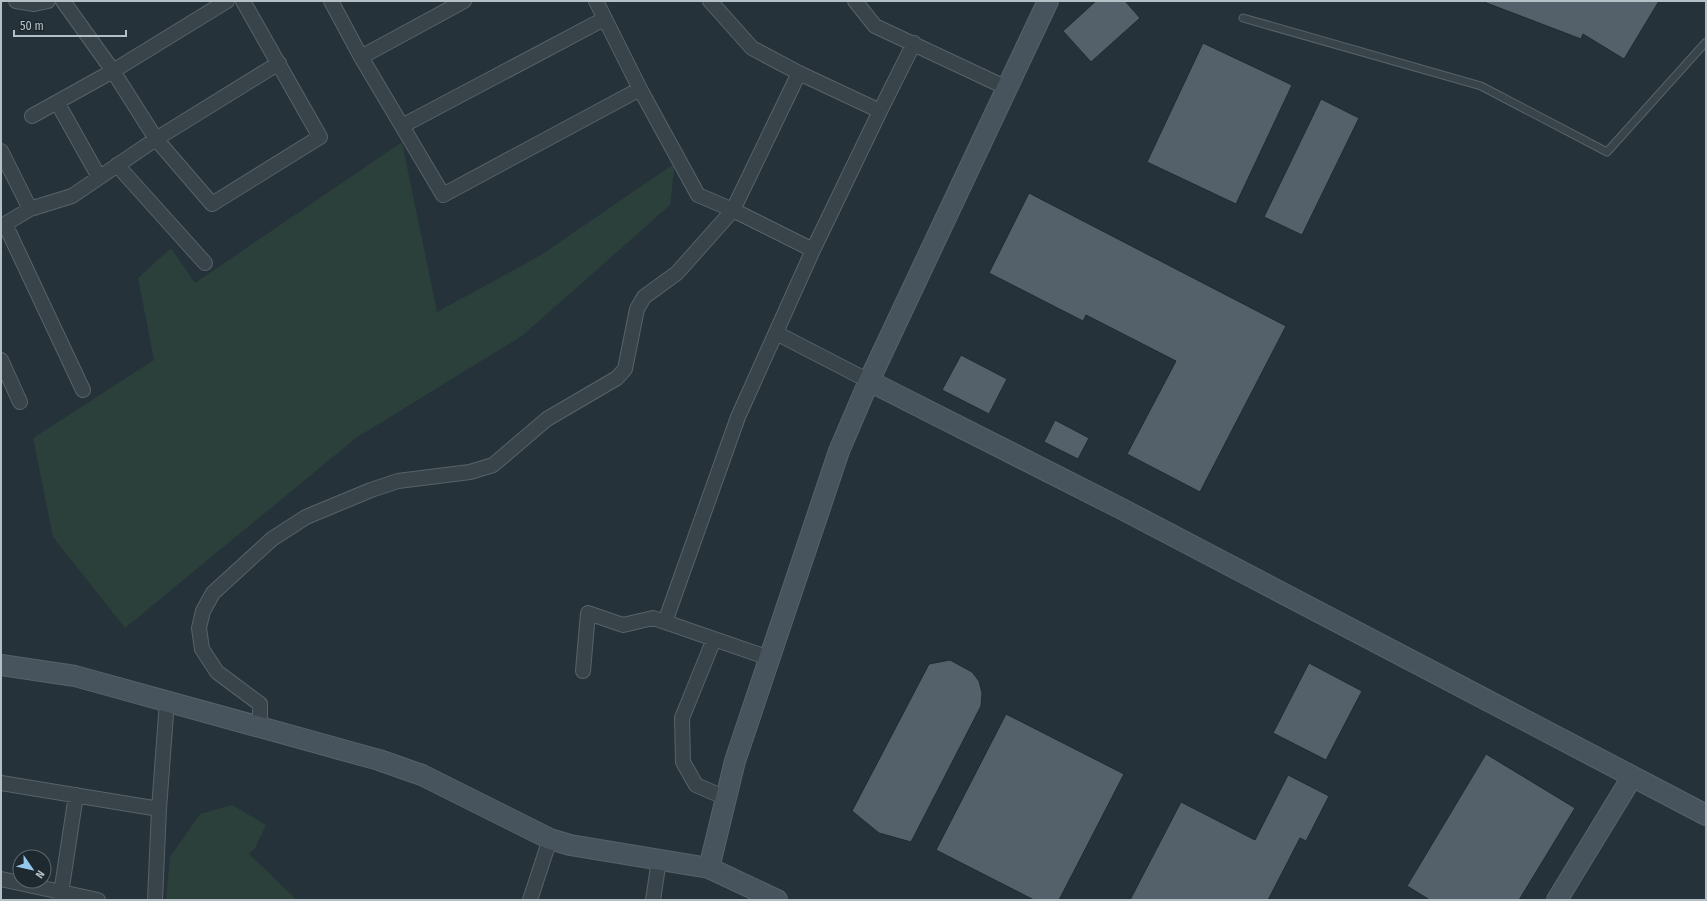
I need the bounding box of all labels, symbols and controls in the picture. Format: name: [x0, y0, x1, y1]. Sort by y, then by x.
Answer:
scale bar: [14, 12, 126, 38]
text: 50 m: [20, 19, 44, 33]
north arrow: [12, 849, 52, 889]
text: N: [33, 868, 47, 881]

